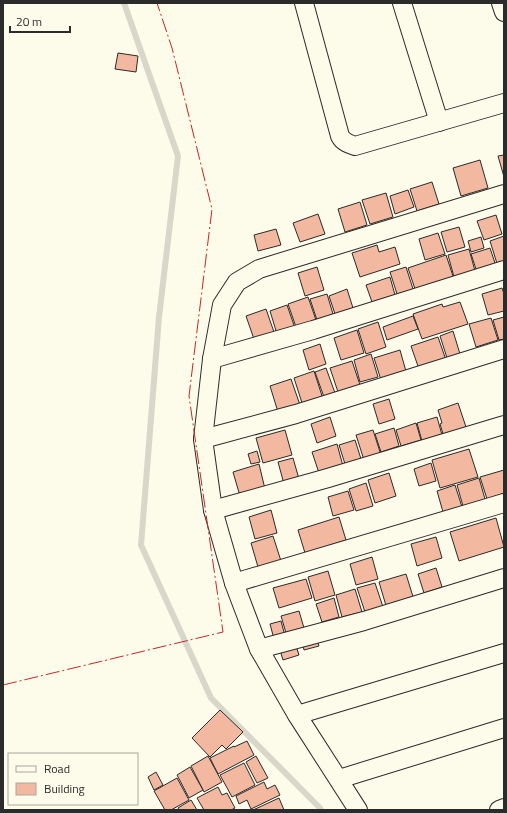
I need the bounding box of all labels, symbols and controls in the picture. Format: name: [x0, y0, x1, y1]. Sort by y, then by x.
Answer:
scale bar: [10, 8, 70, 34]
text: 20 m: [16, 12, 42, 31]
legend: [8, 753, 138, 805]
text: Road: [44, 759, 70, 778]
text: Building: [44, 779, 85, 798]

